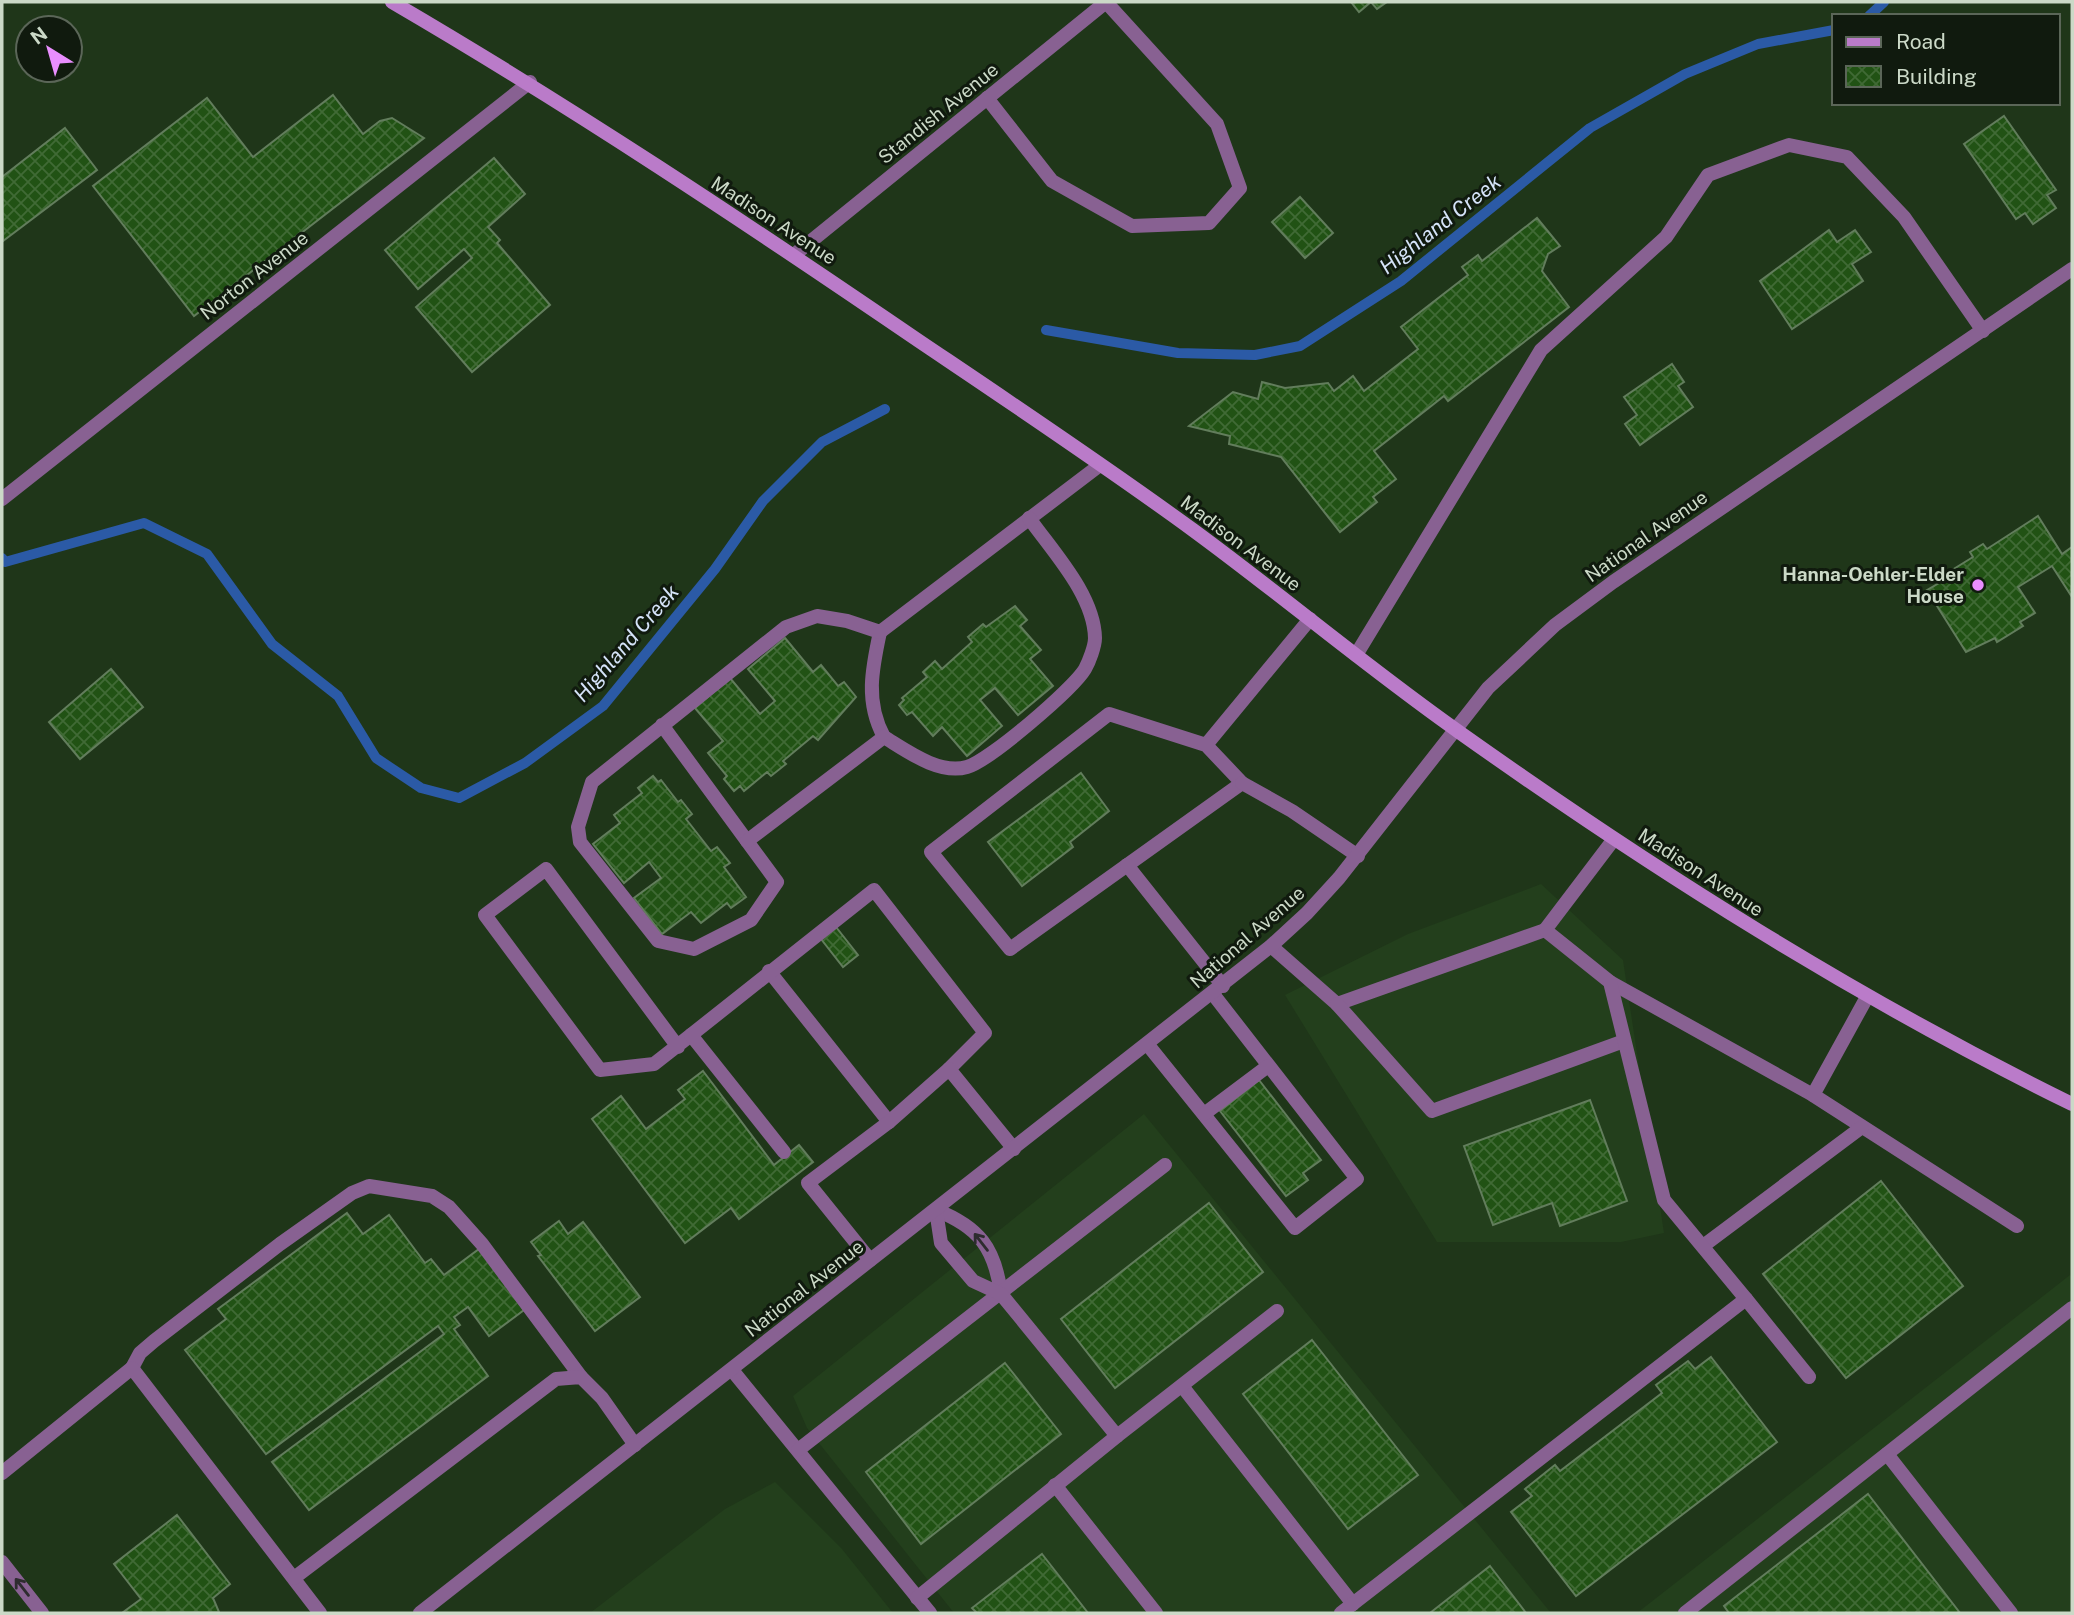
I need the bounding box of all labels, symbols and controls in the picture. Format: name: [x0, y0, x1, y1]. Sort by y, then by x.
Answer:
north arrow: [14, 14, 84, 84]
legend: [1832, 14, 2060, 105]
text: N: [26, 22, 51, 49]
text: Road: [1896, 29, 1946, 54]
street label: Standish Avenue: [874, 58, 1002, 168]
text: Building: [1896, 64, 1977, 89]
water label: Highland Creek: [1374, 168, 1506, 279]
street label: Madison Avenue: [707, 171, 841, 269]
street label: Norton Avenue: [196, 226, 312, 324]
street label: National Avenue: [1581, 486, 1711, 586]
street label: Madison Avenue: [1177, 491, 1305, 595]
place label: Hanna-Oehler-Elder House: [1782, 563, 1964, 607]
marker: Hanna-Oehler-Elder House: [1970, 577, 1986, 593]
water label: Highland Creek: [568, 579, 684, 707]
street label: Madison Avenue: [1634, 823, 1768, 921]
street label: National Avenue: [1185, 881, 1309, 993]
one-way arrow: [974, 1234, 989, 1252]
street label: National Avenue: [740, 1235, 868, 1341]
one-way arrow: [14, 1579, 29, 1597]

